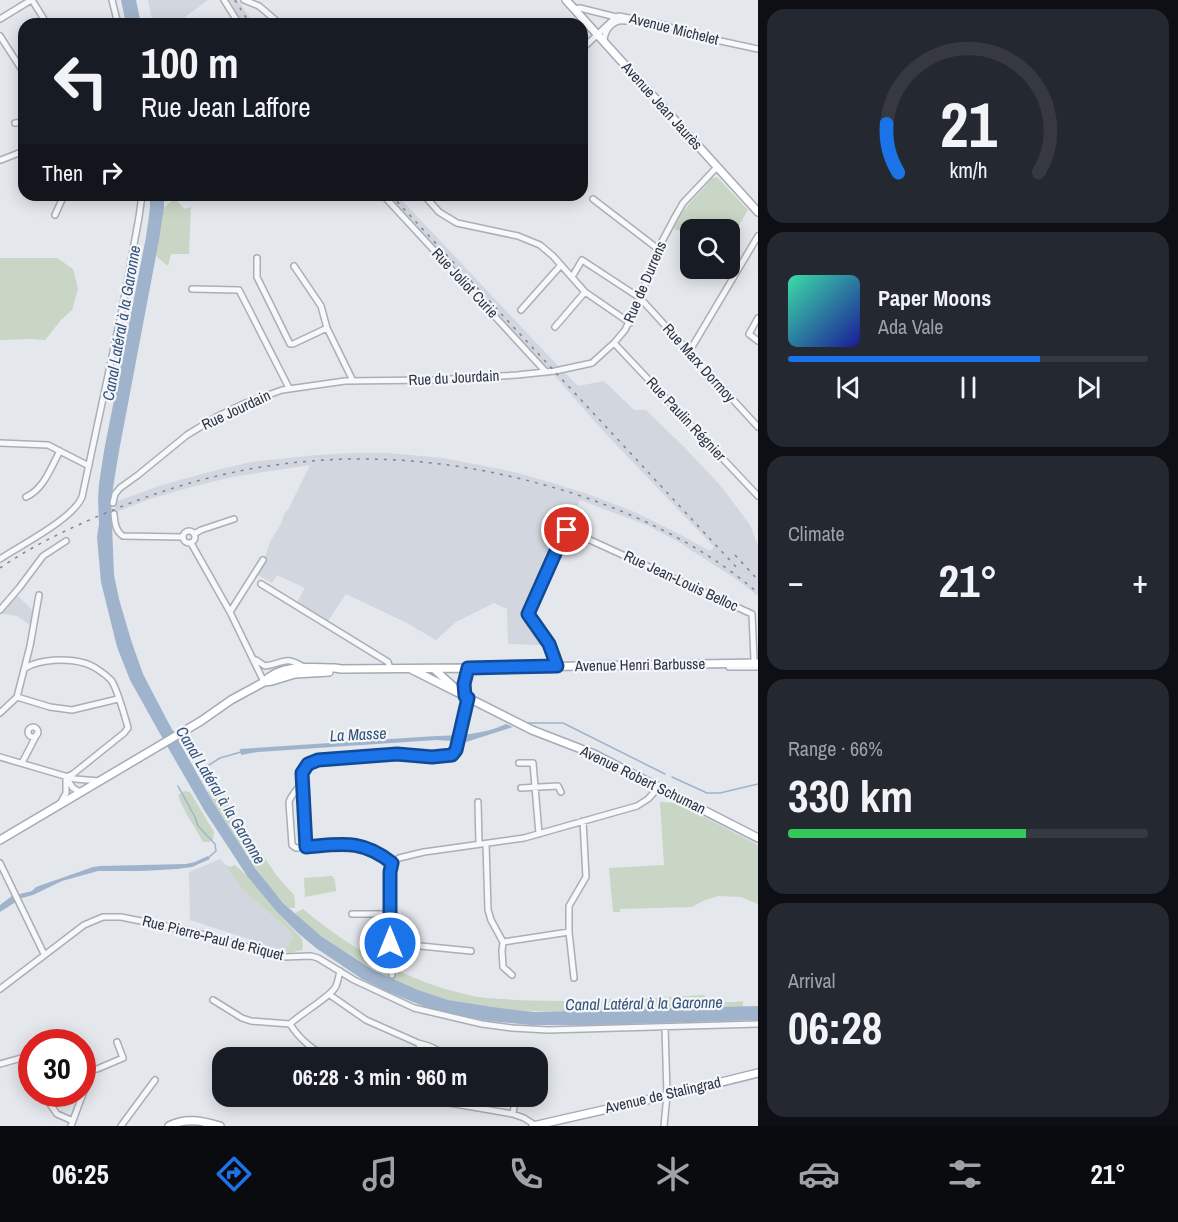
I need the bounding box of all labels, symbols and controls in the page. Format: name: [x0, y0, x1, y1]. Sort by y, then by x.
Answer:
street label: Avenue Michelet: [626, 7, 722, 50]
text: 100 m: [141, 35, 239, 91]
icon: left: [42, 42, 120, 120]
street label: Avenue Jean Jaurès: [616, 56, 708, 154]
text: 21: [940, 82, 997, 166]
text: Rue Jean Laffore: [141, 89, 310, 125]
icon: right: [95, 156, 128, 189]
text: km/h: [949, 157, 987, 186]
text: Then: [42, 158, 83, 188]
map controls: [680, 219, 740, 279]
button: search: [680, 219, 740, 279]
street label: Rue de Durrens: [618, 238, 671, 326]
street label: Rue Joliot Curie: [427, 243, 503, 322]
water label: Canal Latéral à la Garonne: [96, 244, 146, 402]
text: Paper Moons: [878, 283, 991, 313]
text: Ada Vale: [878, 313, 943, 340]
street label: Rue Marx Dormoy: [658, 319, 741, 407]
street label: Rue du Jourdain: [408, 365, 500, 390]
icon: previous: [832, 371, 865, 404]
icon: pause: [952, 371, 985, 404]
icon: next: [1072, 371, 1105, 404]
street label: Rue Paulin Régnier: [642, 372, 731, 465]
street label: Rue Jourdain: [198, 384, 274, 435]
pin: [541, 504, 592, 555]
icon: arrive: [550, 513, 583, 546]
text: Climate: [788, 520, 845, 547]
street label: Rue Jean-Louis Belloc: [621, 545, 742, 616]
text: 21°: [938, 550, 998, 611]
text: −: [788, 559, 804, 603]
text: +: [1132, 559, 1148, 603]
street label: Avenue Henri Barbusse: [574, 653, 706, 676]
water label: Canal Latéral à la Garonne: [171, 722, 271, 868]
water label: La Masse: [329, 722, 387, 746]
text: Range · 66%: [788, 735, 883, 762]
street label: Avenue Robert Schuman: [576, 740, 709, 819]
text: 330 km: [788, 765, 913, 826]
street label: Rue Pierre-Paul de Riquet: [140, 910, 287, 965]
position arrow: [358, 911, 422, 975]
text: Arrival: [788, 967, 835, 994]
water label: Canal Latéral à la Garonne: [565, 991, 723, 1015]
text: 06:28: [788, 997, 882, 1058]
speed limit sign: 30: [18, 1029, 96, 1107]
text: 06:28 · 3 min · 960 m: [293, 1062, 467, 1092]
street label: Avenue de Stalingrad: [602, 1071, 723, 1118]
icon: directions: [213, 1153, 255, 1195]
icon: music: [359, 1153, 401, 1195]
icon: phone: [505, 1153, 547, 1195]
icon: climate: [652, 1153, 694, 1195]
icon: car: [798, 1153, 840, 1195]
icon: filters: [944, 1153, 986, 1195]
text: 06:25: [52, 1156, 109, 1192]
text: 21°: [1090, 1156, 1126, 1192]

